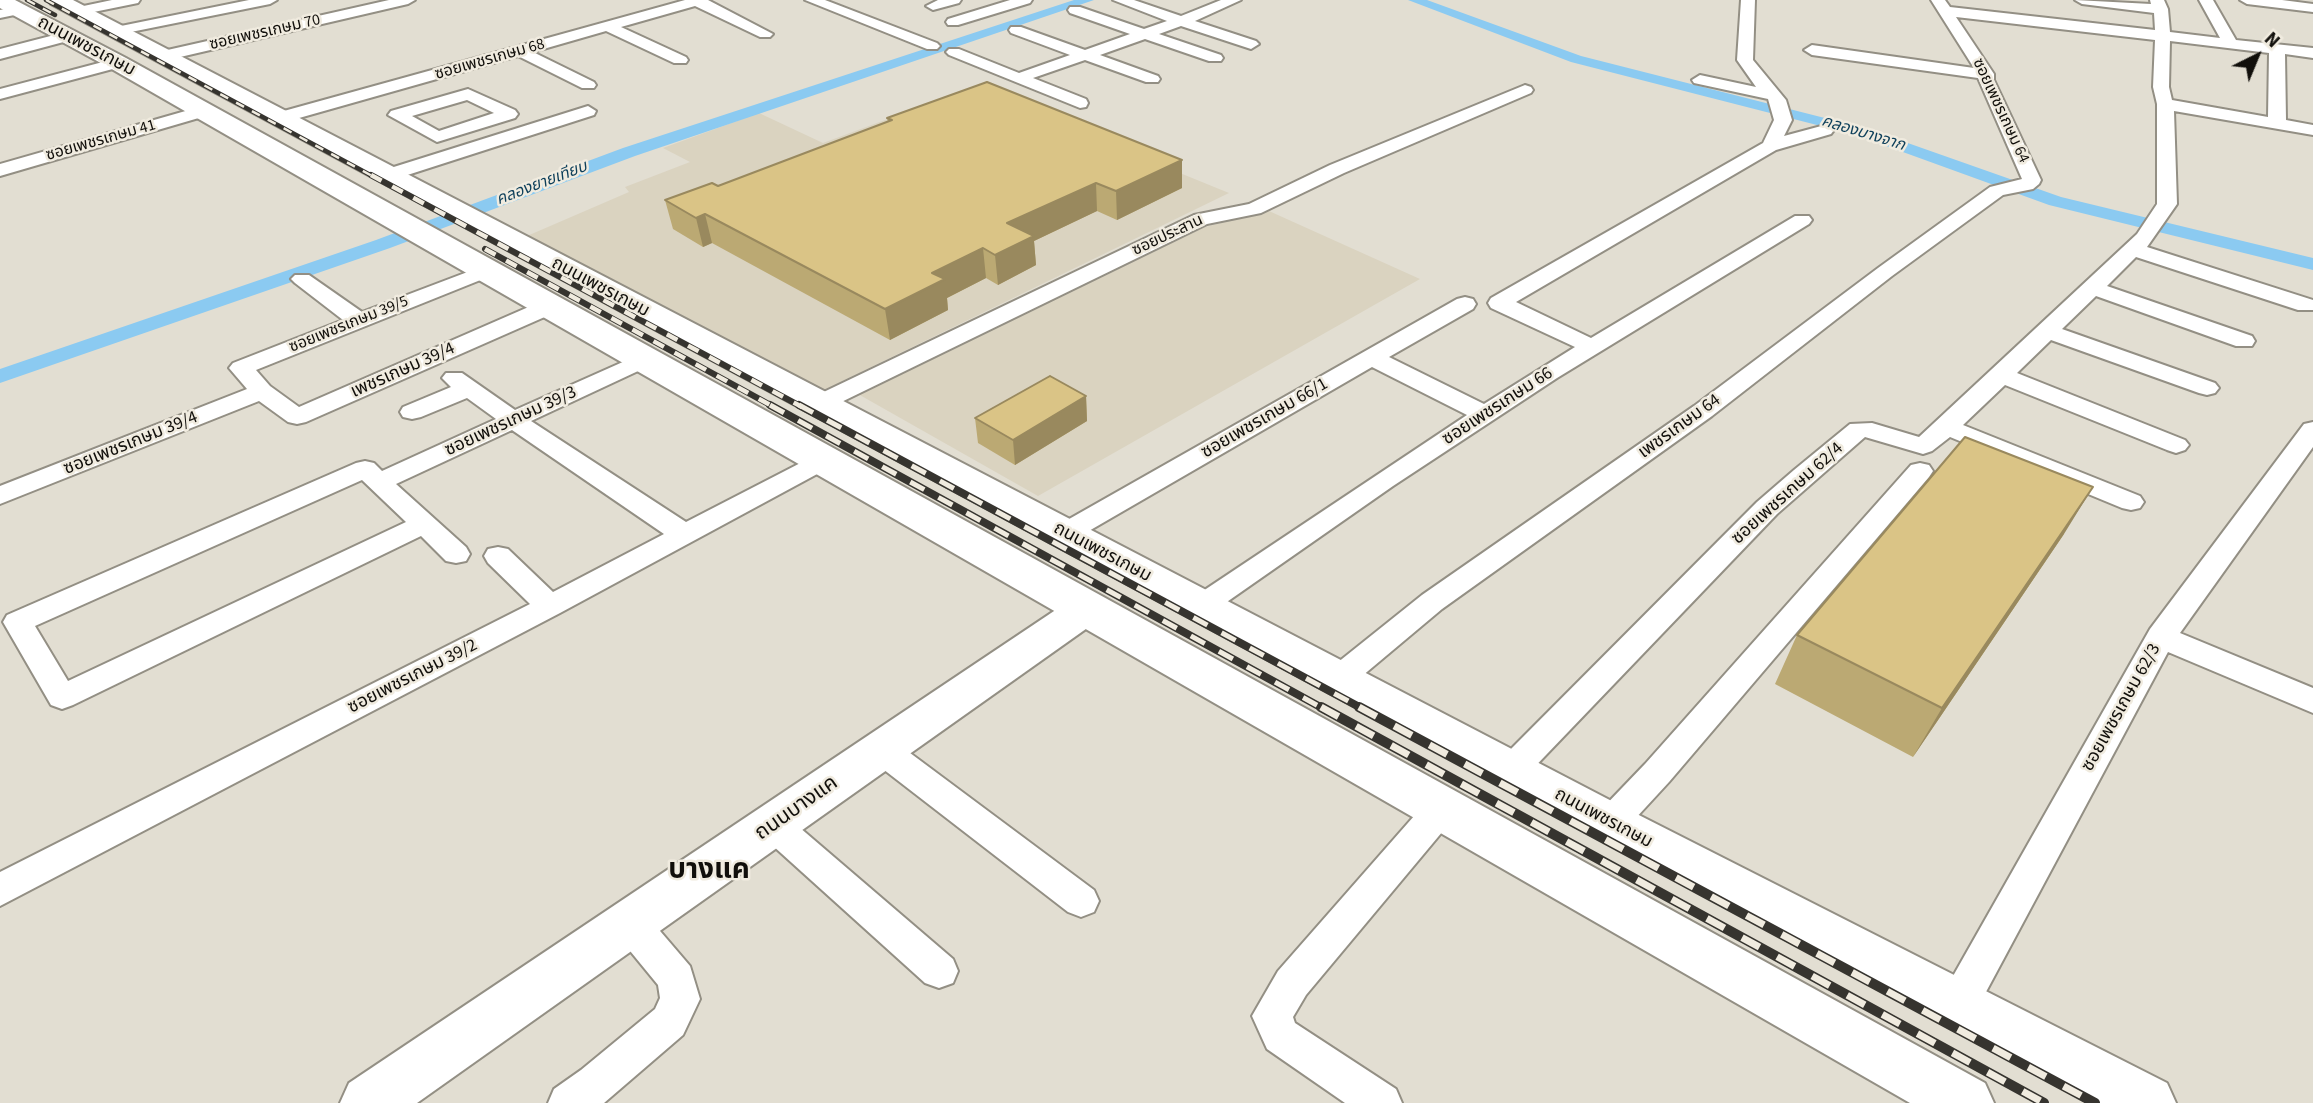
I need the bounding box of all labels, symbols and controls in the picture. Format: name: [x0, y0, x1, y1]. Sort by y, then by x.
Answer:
street label: ซอยเพชรเกษม 70: [208, 11, 322, 55]
street label: ถนนเพชรเกษม: [33, 12, 139, 82]
north arrow: [2222, 21, 2292, 91]
text: N: [2258, 26, 2285, 54]
street label: ซอยเพชรเกษม 68: [433, 35, 547, 85]
street label: ซอยเพชรเกษม 64: [1967, 56, 2033, 166]
water label: คลองบางจาก: [1819, 112, 1907, 156]
street label: ซอยเพชรเกษม 41: [44, 116, 158, 166]
water label: คลองยายเทียบ: [494, 158, 590, 210]
street label: ซอยประสาน: [1130, 211, 1206, 261]
street label: ถนนเพชรเกษม: [547, 253, 653, 323]
street label: ซอยเพชรเกษม 39/5: [287, 292, 411, 358]
street label: เพชรเกษม 39/4: [348, 338, 458, 404]
street label: ซอยเพชรเกษม 66: [1439, 363, 1557, 451]
street label: ซอยเพชรเกษม 66/1: [1198, 374, 1332, 464]
street label: ซอยเพชรเกษม 39/3: [442, 382, 580, 462]
street label: เพชรเกษม 64: [1635, 390, 1725, 464]
street label: ซอยเพชรเกษม 39/4: [61, 407, 201, 481]
street label: ซอยเพชรเกษม 62/4: [1728, 438, 1848, 550]
street label: ถนนเพชรเกษม: [1049, 518, 1155, 588]
street label: ซอยเพชรเกษม 39/2: [345, 635, 481, 719]
street label: ซอยเพชรเกษม 62/3: [2078, 640, 2166, 776]
street label: ถนนบางแค: [751, 771, 843, 847]
street label: ถนนเพชรเกษม: [1550, 784, 1656, 854]
district label: บางแค: [668, 855, 750, 889]

